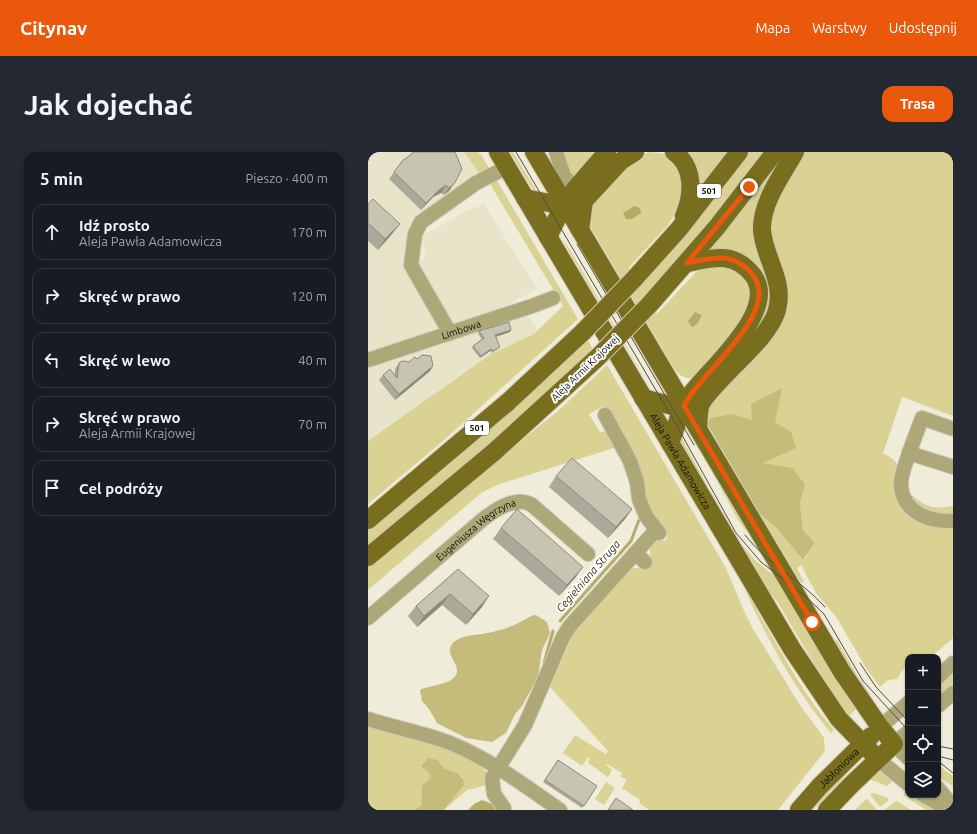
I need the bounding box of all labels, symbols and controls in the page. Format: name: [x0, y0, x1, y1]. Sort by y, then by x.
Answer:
text: Citynav: [20, 17, 87, 39]
text: Mapa: [755, 20, 790, 36]
text: Warstwy: [812, 20, 867, 36]
text: Udostępnij: [889, 20, 957, 36]
button: Trasa: [882, 86, 953, 122]
text: Jak dojechać: [24, 89, 193, 120]
text: 5 min: [40, 169, 83, 188]
text: Pieszo · 400 m: [245, 171, 328, 185]
route end: [740, 178, 758, 196]
road number: 501: [697, 184, 721, 198]
text: Idź prosto: [79, 217, 150, 234]
icon: ahead: [41, 221, 63, 243]
text: 170 m: [291, 225, 327, 239]
text: Aleja Pawła Adamowicza: [79, 234, 222, 248]
icon: right: [41, 285, 63, 307]
text: Skręć w prawo: [79, 288, 181, 305]
text: 120 m: [291, 289, 327, 303]
street label: Limbowa: [440, 318, 482, 341]
street label: Aleja Armii Krajowej: [549, 333, 621, 403]
icon: left: [41, 349, 63, 371]
text: Skręć w lewo: [79, 352, 171, 369]
text: 40 m: [298, 353, 327, 367]
text: Skręć w prawo: [79, 409, 181, 426]
street label: Aleja Pawła Adamowicza: [648, 411, 714, 511]
icon: right: [41, 413, 63, 435]
text: 70 m: [298, 417, 327, 431]
road number: 501: [465, 421, 489, 435]
text: Aleja Armii Krajowej: [79, 426, 195, 440]
icon: arrive: [41, 477, 63, 499]
text: Cel podróży: [79, 480, 163, 497]
street label: Eugeniusza Węgrzyna: [434, 497, 517, 563]
water label: Cegielniana Struga: [554, 538, 622, 614]
route start: [803, 613, 821, 631]
map controls: [905, 654, 941, 798]
button: +: [905, 654, 941, 690]
button: −: [905, 690, 941, 726]
button: locate: [905, 726, 941, 762]
street label: Jabłoniowa: [816, 746, 861, 790]
button: layers: [905, 762, 941, 798]

